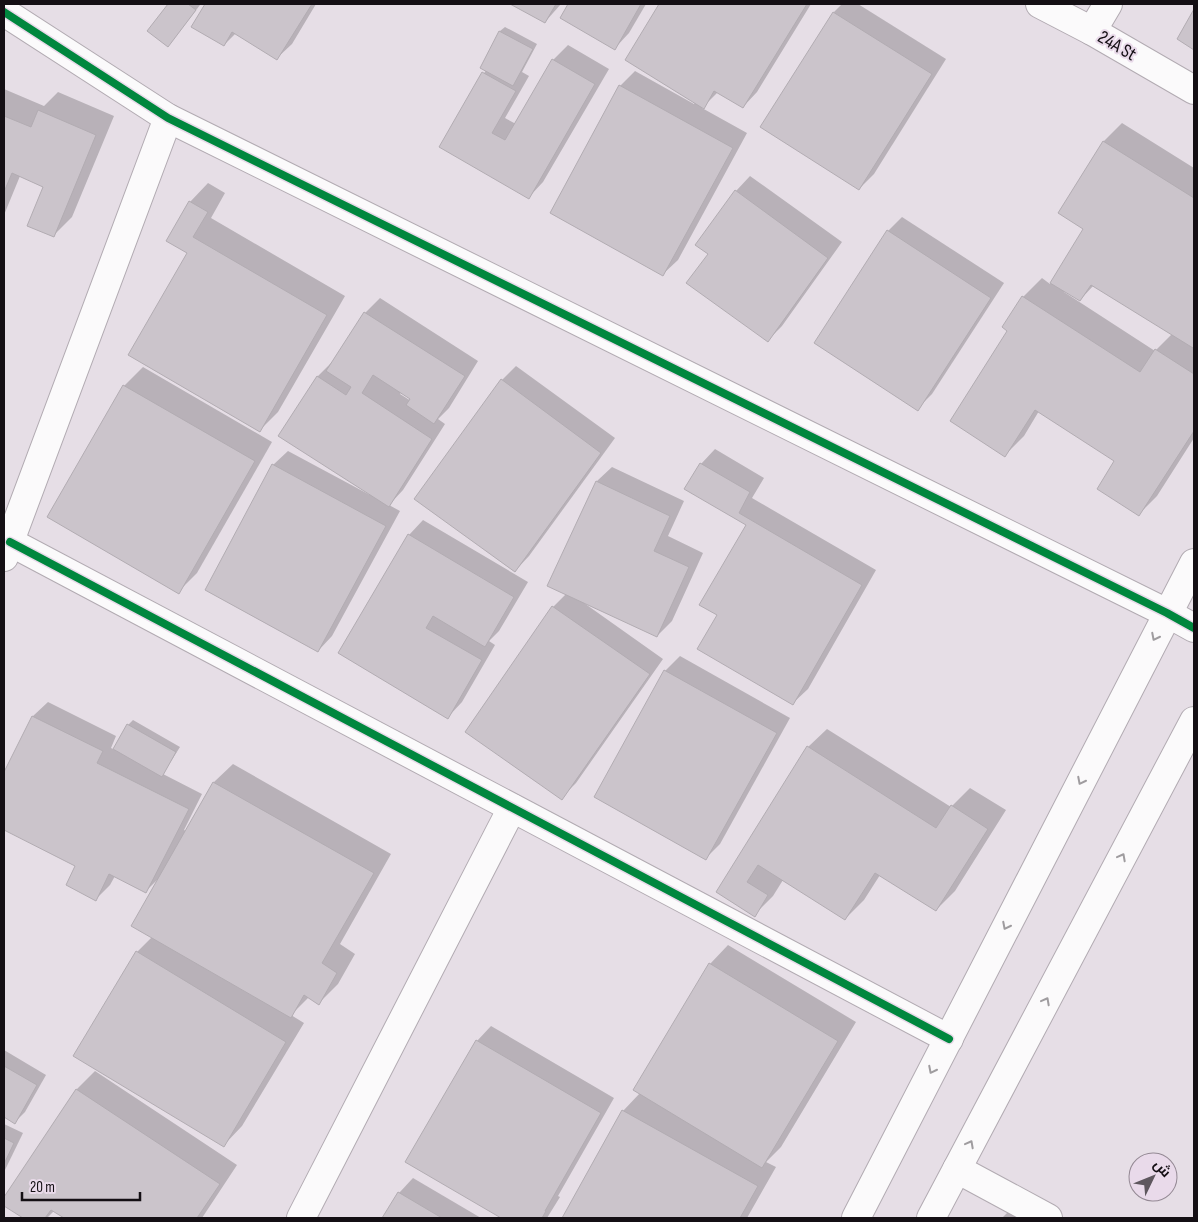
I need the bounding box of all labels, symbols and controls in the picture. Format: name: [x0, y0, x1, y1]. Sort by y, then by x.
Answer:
street label: 24A St: [1094, 26, 1141, 66]
one-way arrow: [1151, 632, 1161, 641]
one-way arrow: [1077, 776, 1087, 785]
one-way arrow: [1116, 853, 1126, 862]
one-way arrow: [1002, 921, 1012, 930]
one-way arrow: [1040, 997, 1050, 1006]
one-way arrow: [928, 1065, 938, 1074]
one-way arrow: [964, 1141, 974, 1150]
north arrow: [1128, 1152, 1178, 1202]
text: ش: [1150, 1156, 1175, 1181]
scale bar: [22, 1170, 140, 1202]
text: 20 m: [30, 1178, 55, 1197]

